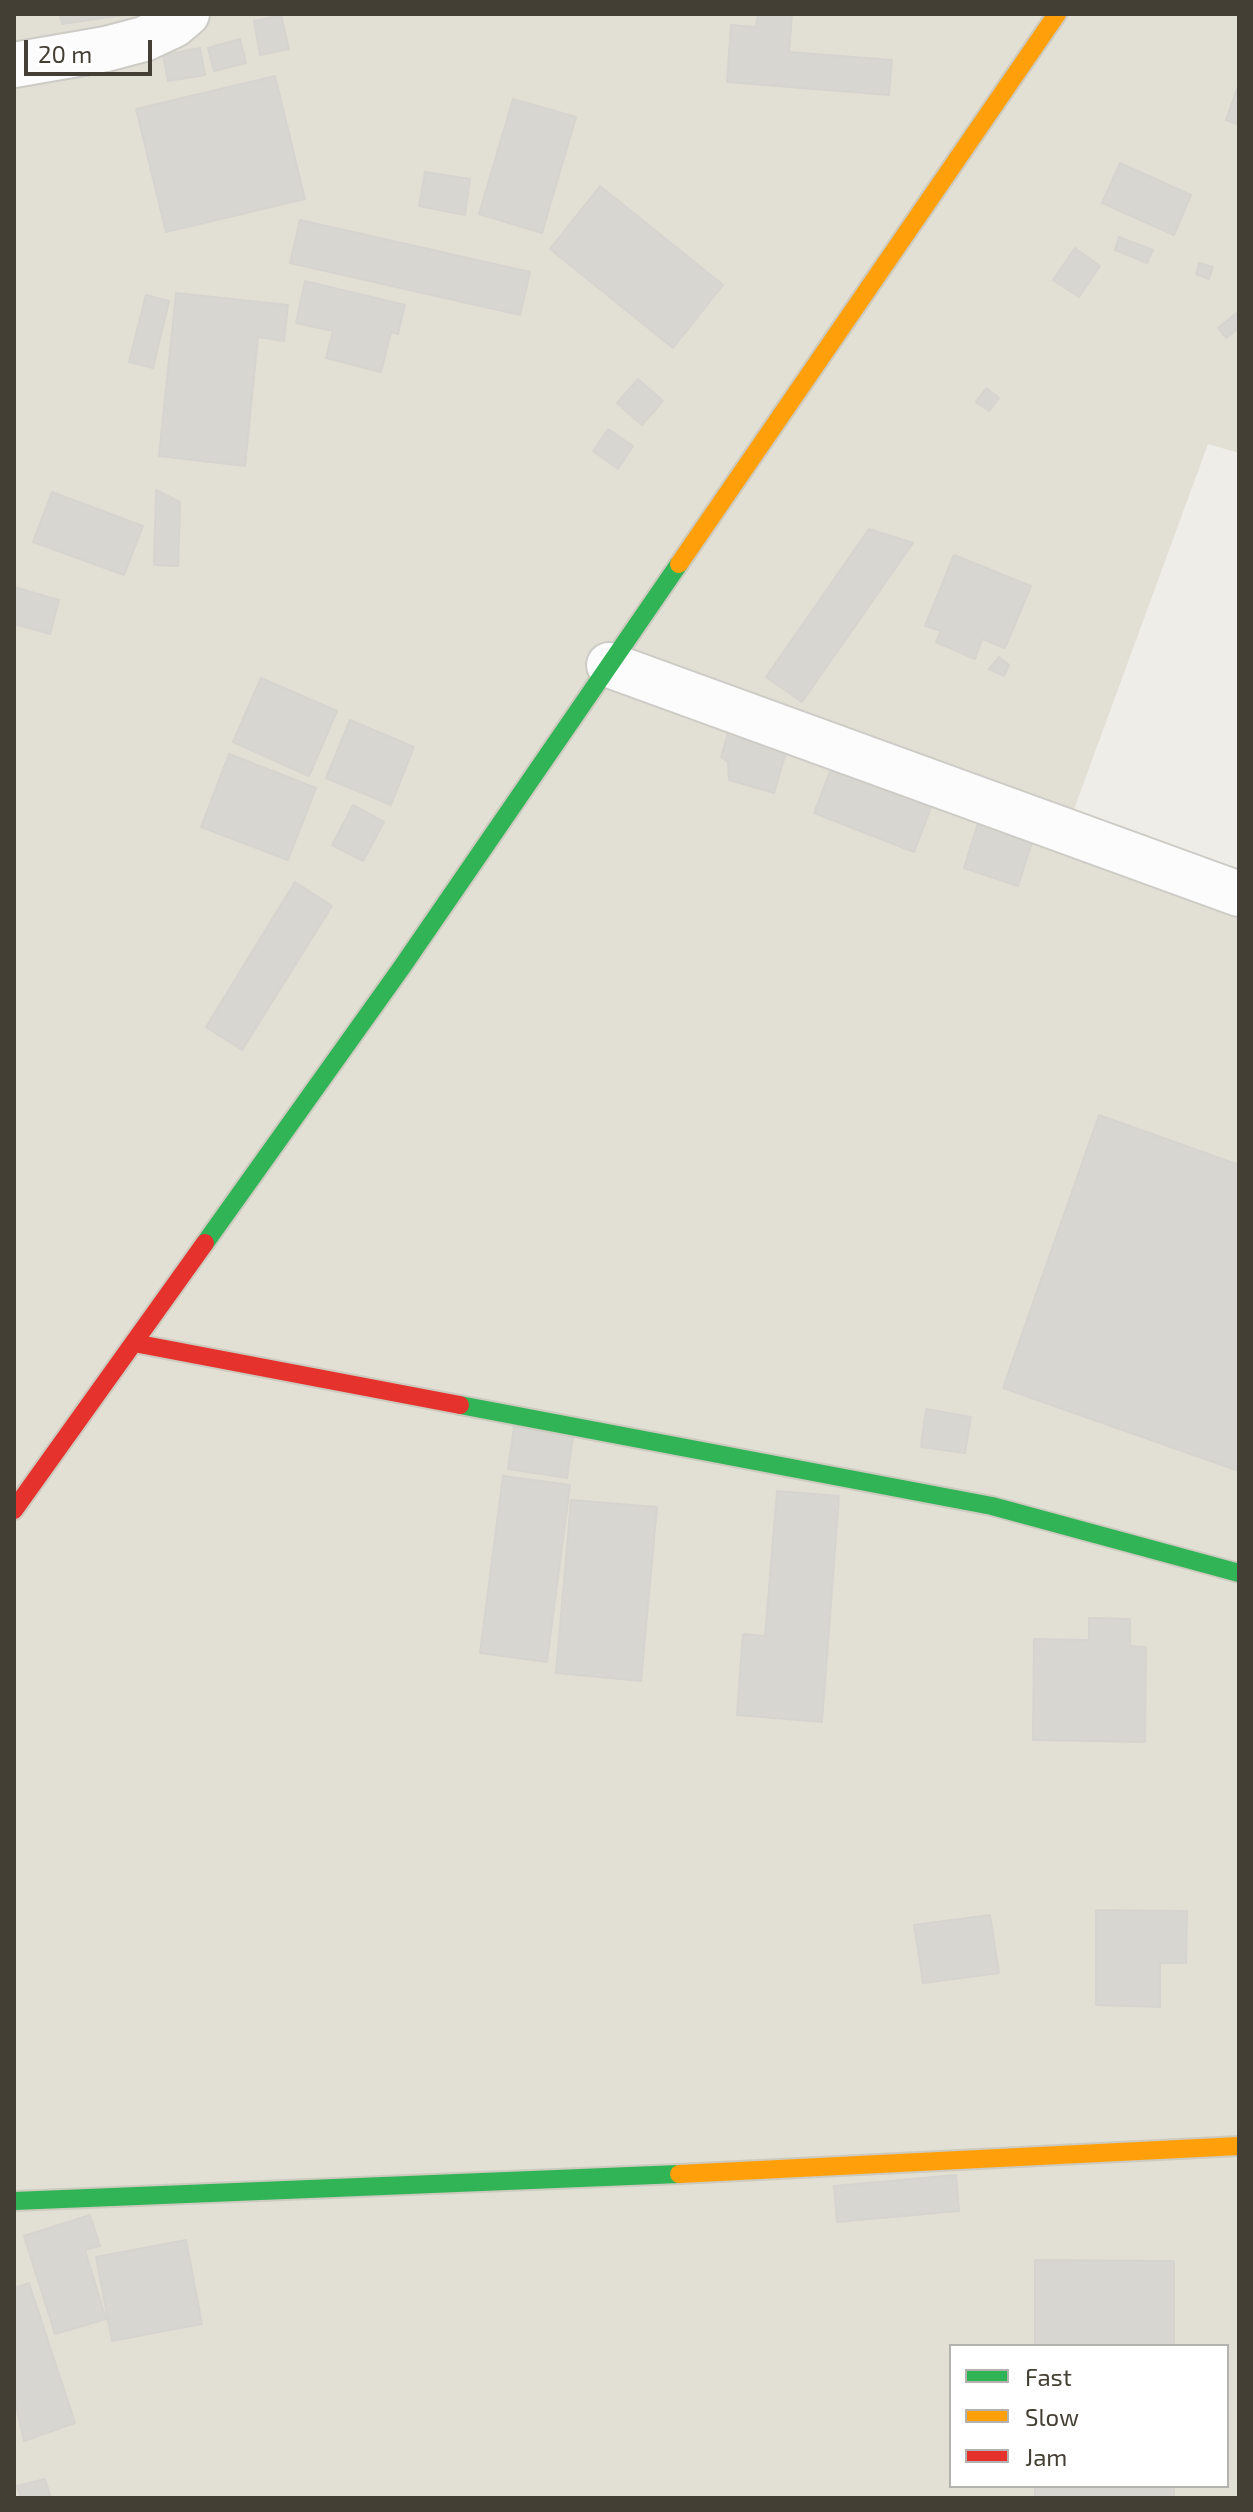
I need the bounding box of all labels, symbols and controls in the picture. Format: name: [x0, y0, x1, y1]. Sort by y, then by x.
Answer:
scale bar: [28, 24, 156, 74]
text: 20 m: [38, 39, 92, 68]
legend: [949, 2344, 1229, 2488]
text: Fast: [1025, 2362, 1072, 2391]
text: Slow: [1025, 2402, 1079, 2431]
text: Jam: [1025, 2442, 1067, 2471]

